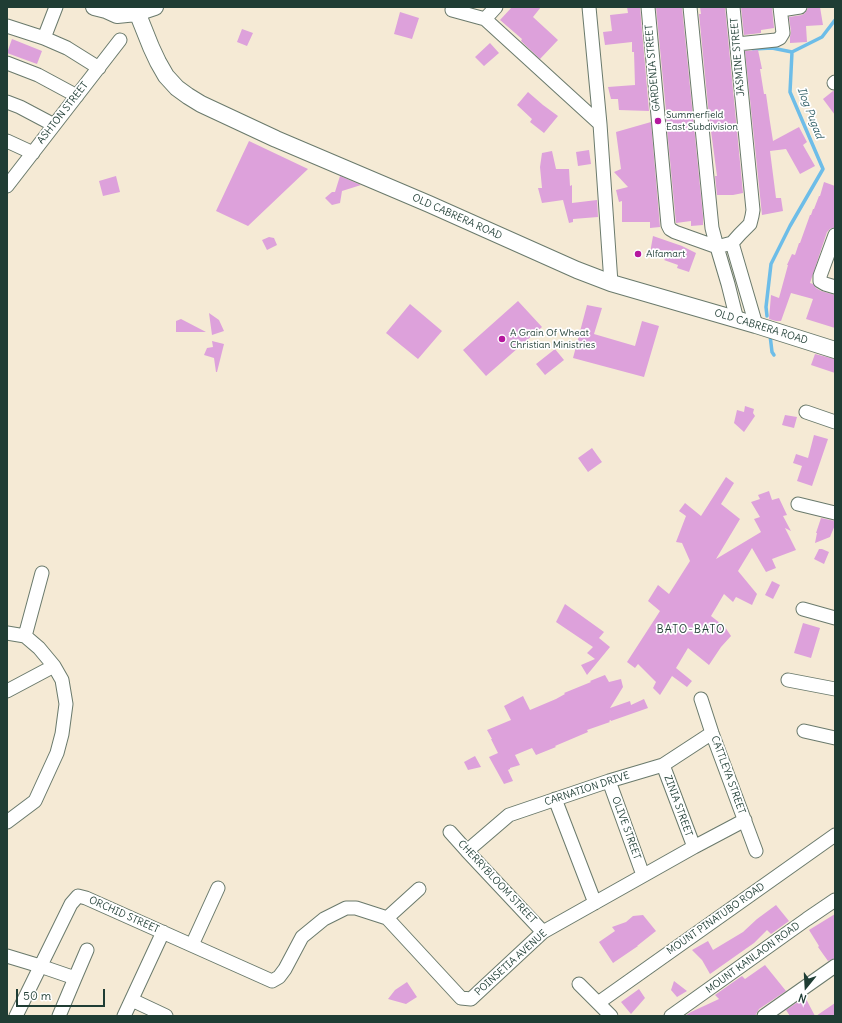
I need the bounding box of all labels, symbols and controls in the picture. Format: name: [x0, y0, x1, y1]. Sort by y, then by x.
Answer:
street label: JASMINE STREET: [729, 17, 747, 97]
street label: GARDENIA STREET: [643, 24, 663, 112]
street label: ASHTON STREET: [35, 80, 91, 146]
water label: Ilog Pugad: [794, 85, 826, 141]
place label: Summerfield East Subdivision: [666, 109, 738, 132]
marker: Summerfield East Subdivision: [653, 116, 663, 126]
street label: OLD CABRERA ROAD: [410, 192, 504, 242]
place label: Alfamart: [646, 248, 685, 260]
marker: Alfamart: [633, 249, 643, 259]
street label: OLD CABRERA ROAD: [713, 307, 809, 347]
place label: A Grain Of Wheat Christian Ministries: [510, 327, 595, 350]
marker: A Grain Of Wheat Christian Ministries: [497, 334, 507, 344]
district label: BATO-BATO: [656, 623, 726, 637]
street label: CATTLEYA STREET: [708, 734, 748, 816]
street label: CARNATION DRIVE: [543, 770, 631, 808]
street label: ZINIA STREET: [661, 774, 695, 838]
street label: OLIVE STREET: [609, 795, 643, 861]
street label: CHERRYBLOOM STREET: [455, 838, 539, 926]
street label: MOUNT PINATUBO ROAD: [665, 881, 767, 957]
street label: ORCHID STREET: [87, 894, 161, 936]
street label: MOUNT KANLAON ROAD: [704, 920, 802, 996]
street label: POINSETIA AVENUE: [473, 928, 549, 998]
north arrow: [786, 967, 826, 1007]
scale bar: [18, 981, 107, 1007]
text: 50 m: [23, 988, 51, 1003]
text: N: [797, 991, 808, 1006]

